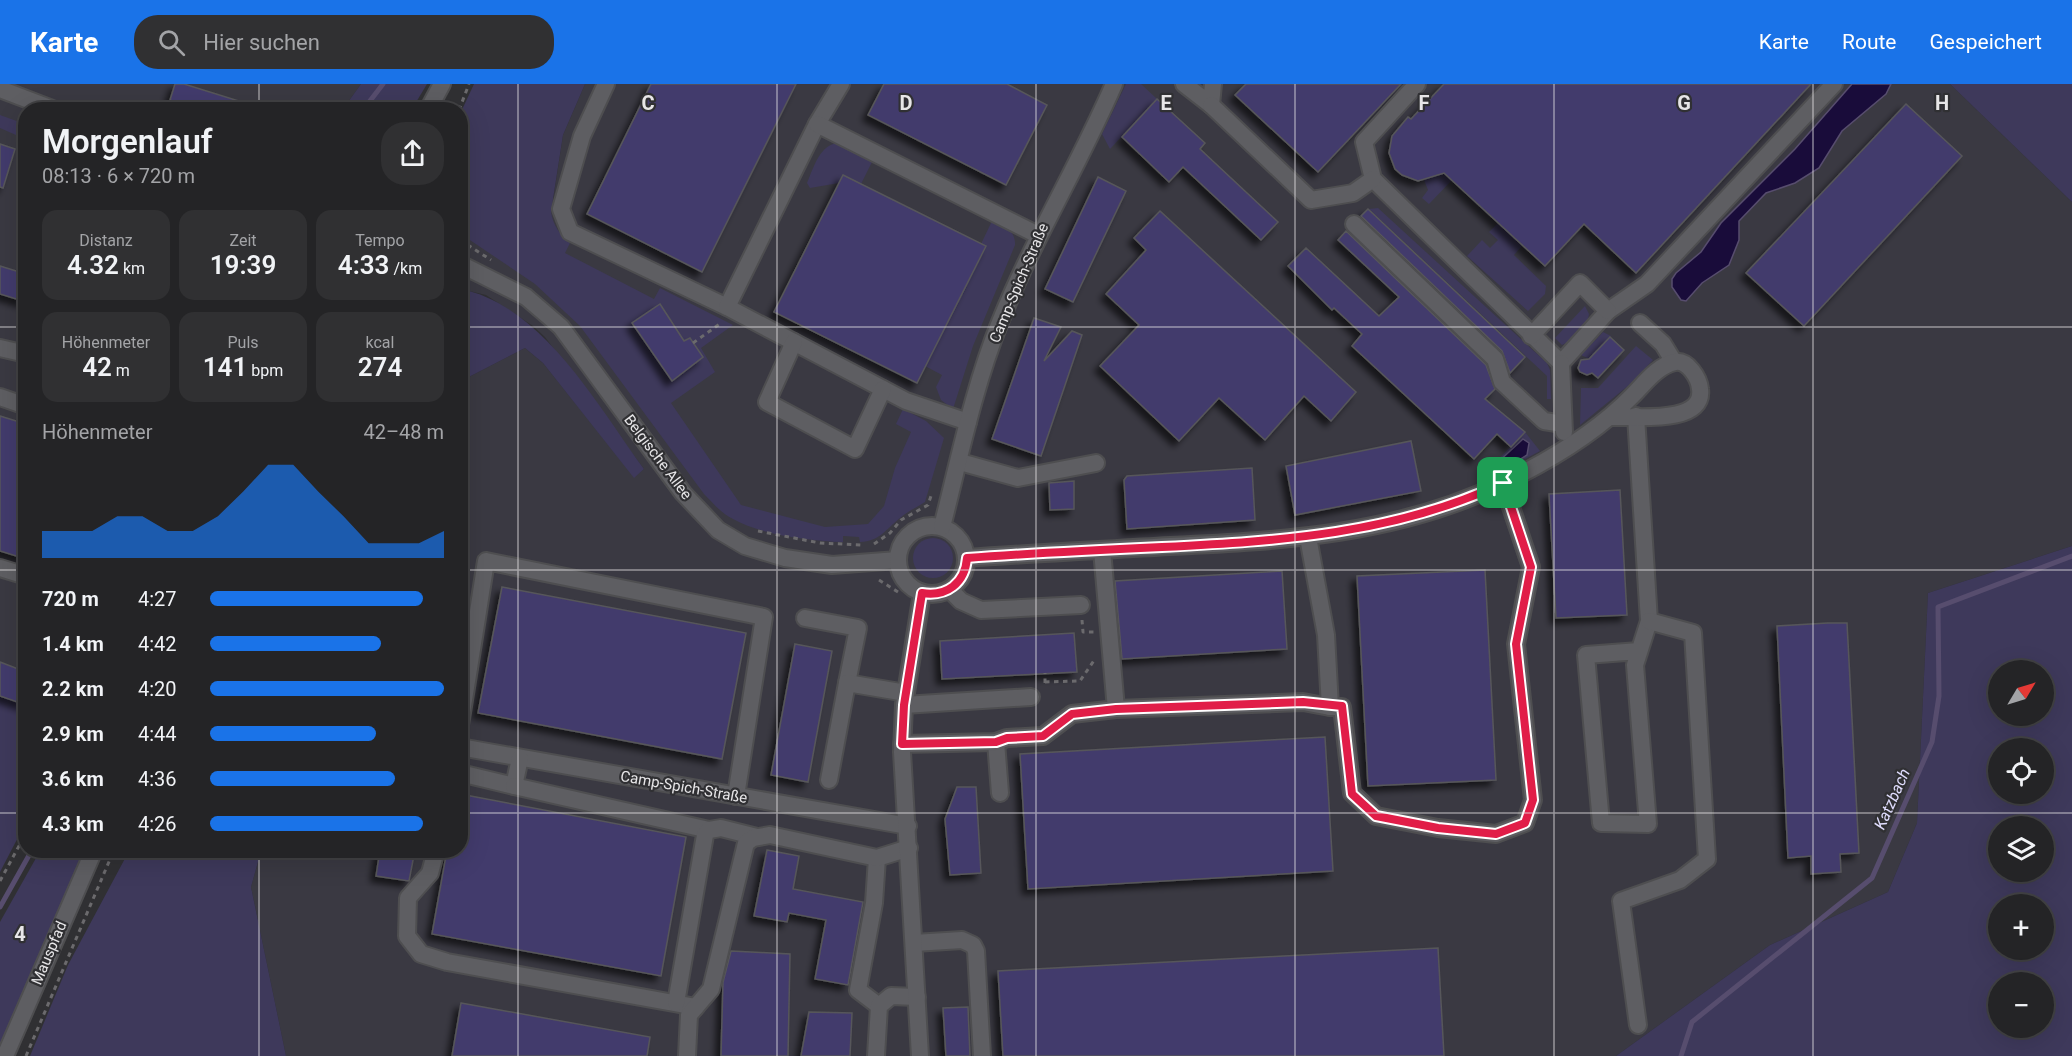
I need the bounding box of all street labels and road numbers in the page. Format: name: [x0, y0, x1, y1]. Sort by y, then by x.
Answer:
street label: Camp-Spich-Straße: [986, 220, 1052, 346]
street label: Belgische Allee: [620, 411, 696, 503]
street label: Camp-Spich-Straße: [619, 767, 749, 807]
street label: Mauspfad: [28, 918, 70, 988]

